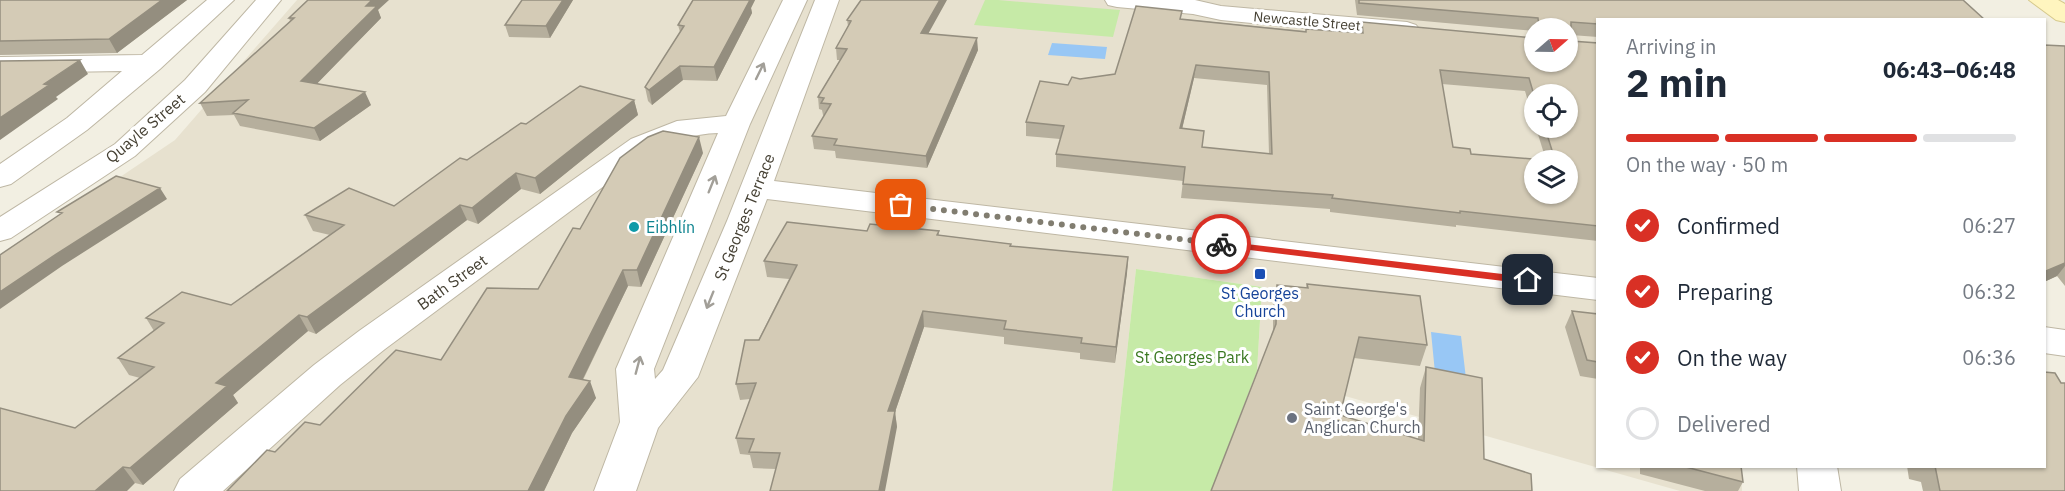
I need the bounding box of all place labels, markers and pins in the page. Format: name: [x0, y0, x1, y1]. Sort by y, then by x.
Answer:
pin: [875, 179, 926, 230]
place label: Eibhlín: [646, 217, 695, 237]
marker: Eibhlín: [627, 220, 641, 234]
pin: [1502, 254, 1553, 305]
marker: St Georges Church: [1253, 267, 1267, 281]
place label: St Georges Church: [1221, 283, 1299, 321]
place label: Saint George's Anglican Church: [1304, 399, 1421, 437]
marker: Saint George's Anglican Church: [1285, 411, 1299, 425]

